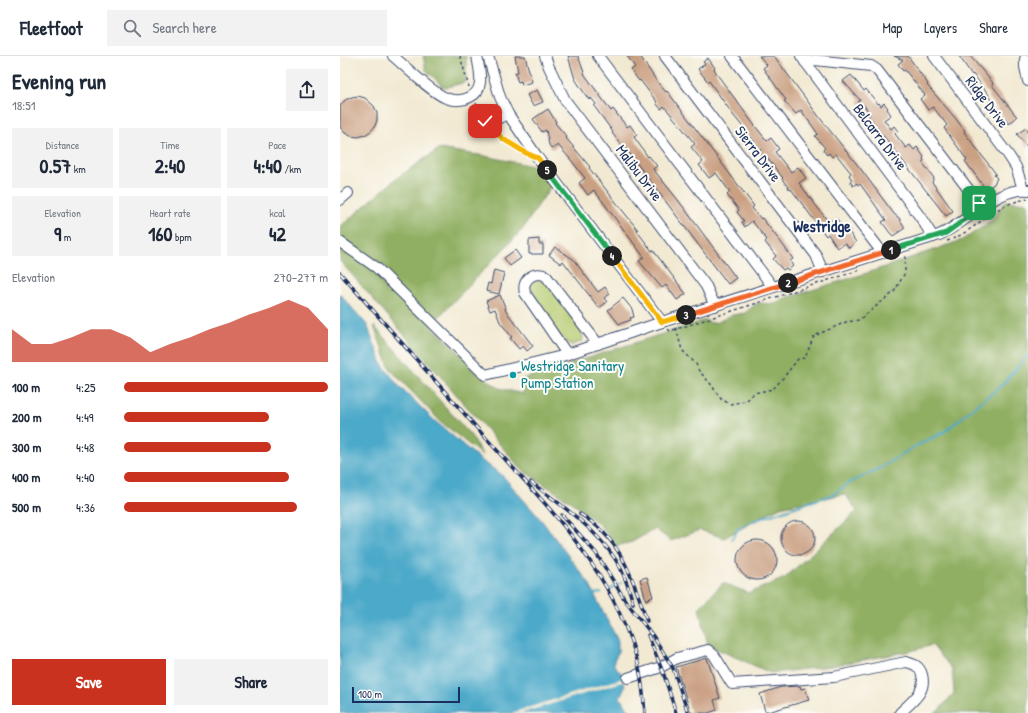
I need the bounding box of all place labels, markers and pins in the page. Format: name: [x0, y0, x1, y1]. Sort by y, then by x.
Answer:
pin: [468, 104, 502, 138]
pin: 5: [537, 160, 557, 180]
pin: [962, 186, 996, 220]
pin: 1: [881, 240, 901, 260]
pin: 4: [602, 246, 622, 266]
pin: 2: [778, 273, 798, 293]
pin: 3: [676, 305, 696, 325]
place label: Westridge Sanitary Pump Station: [521, 355, 624, 393]
marker: Westridge Sanitary Pump Station: [508, 370, 518, 380]

